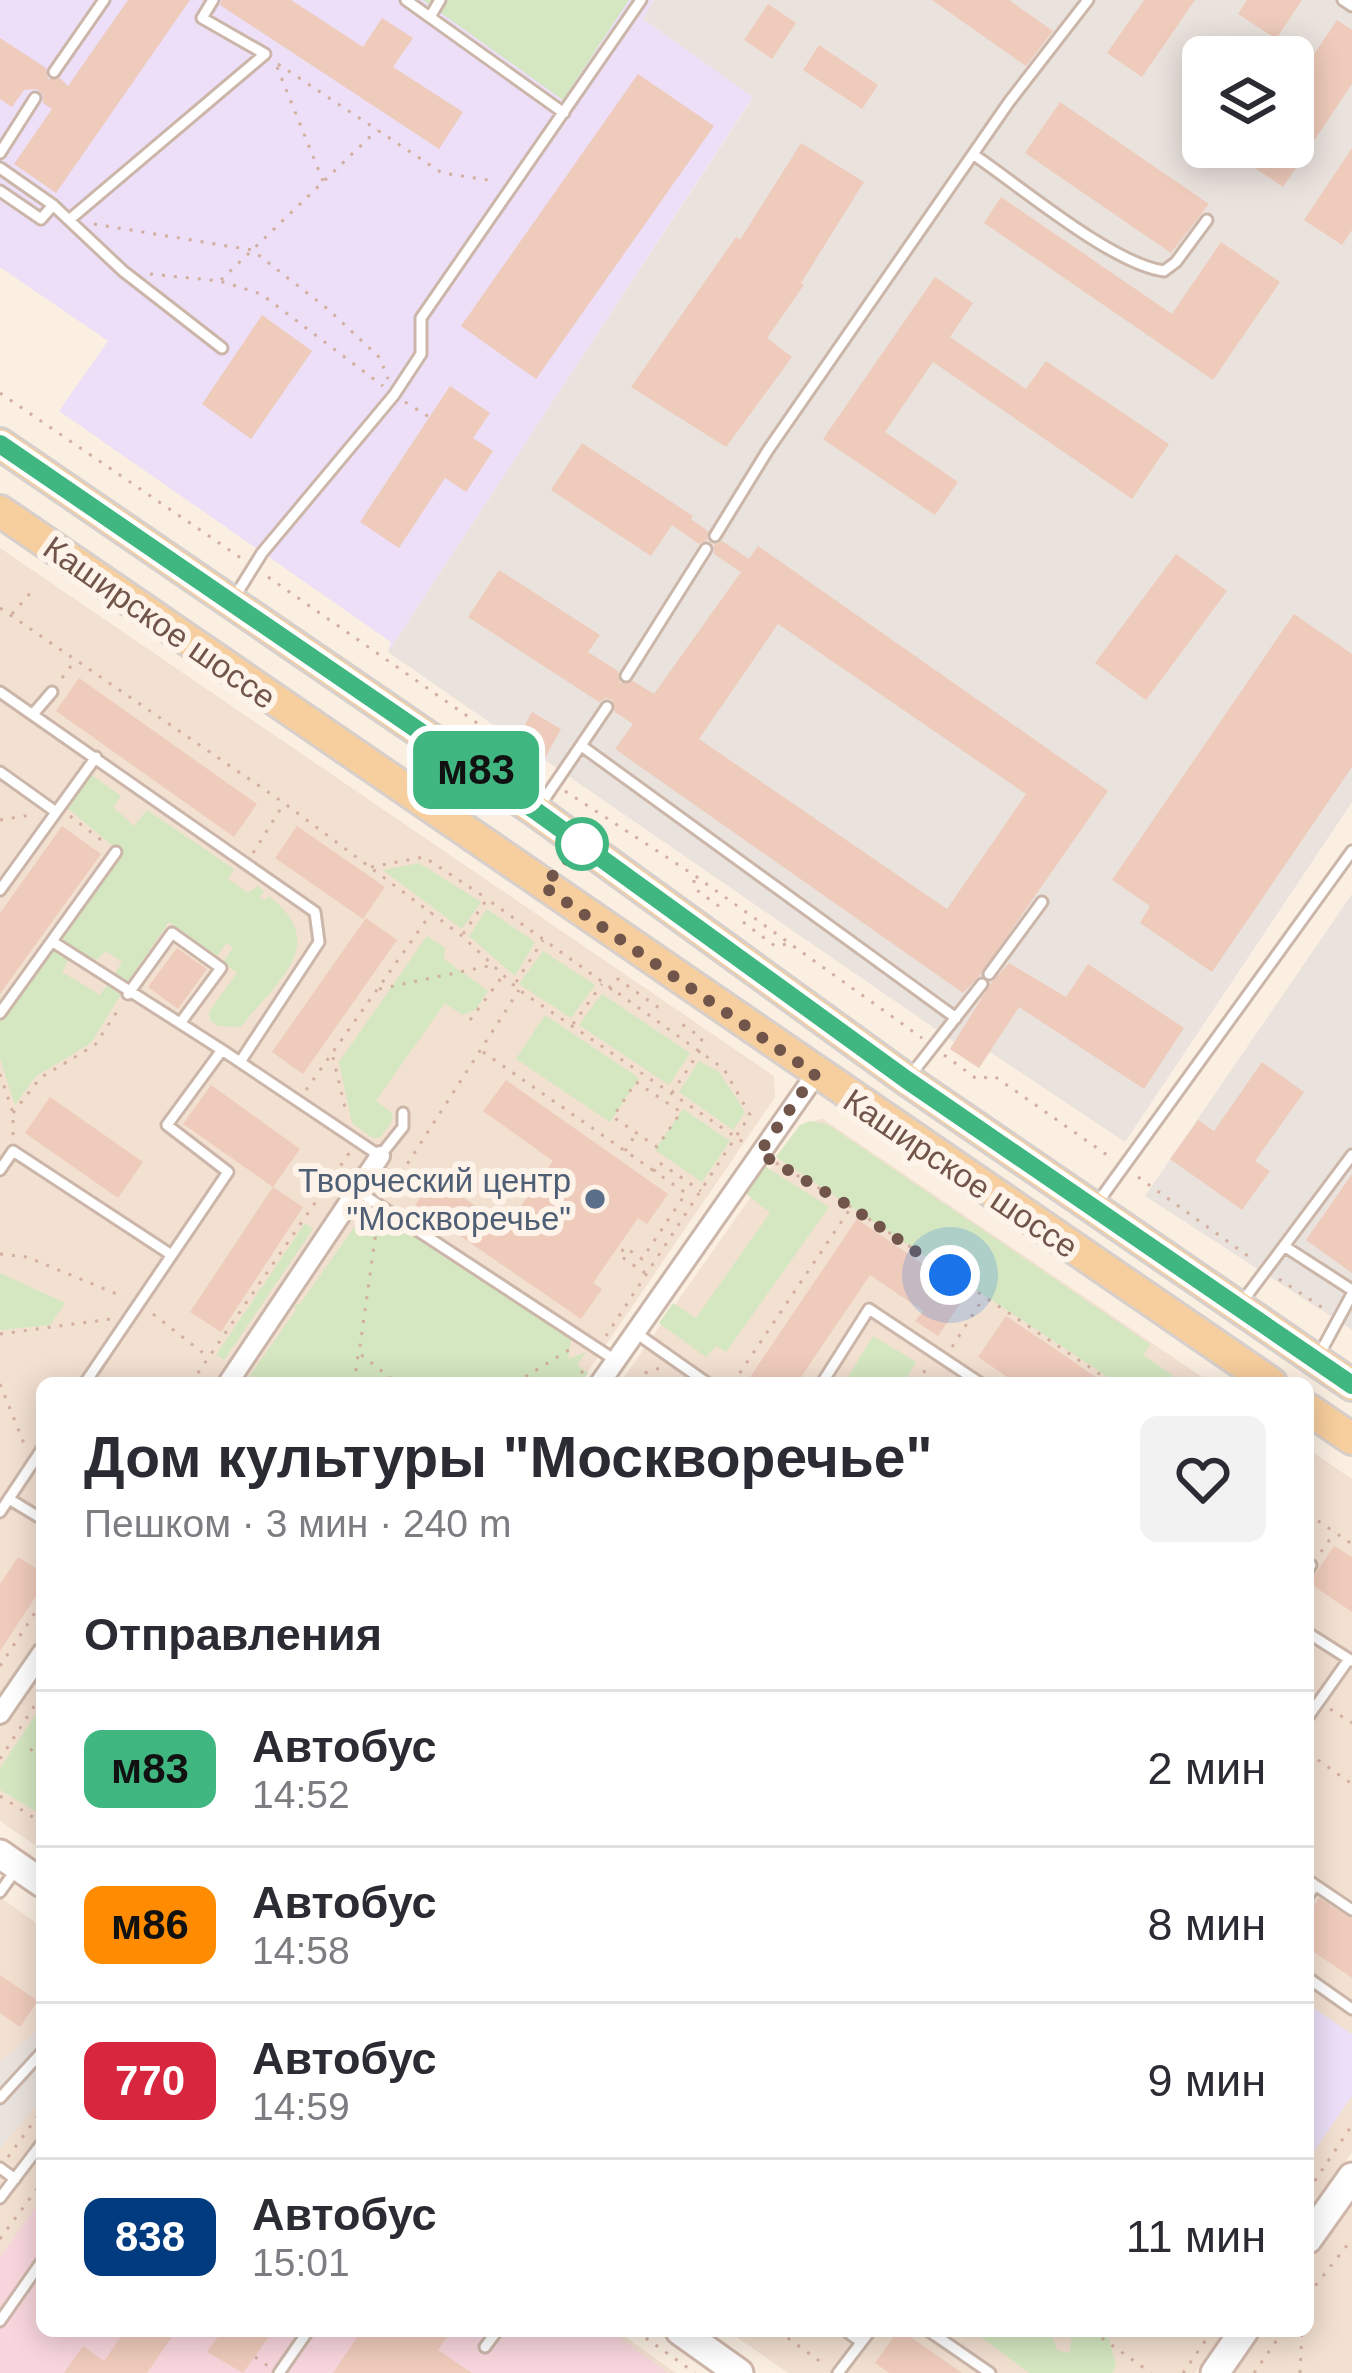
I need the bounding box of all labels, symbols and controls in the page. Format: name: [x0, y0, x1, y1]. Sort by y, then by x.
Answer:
map controls: [1182, 36, 1314, 168]
button: layers: [1182, 36, 1314, 168]
street label: Каширское шоссе: [37, 529, 283, 716]
line badge: м83: [407, 731, 545, 809]
text: м83: [437, 746, 515, 793]
unlabelled marker: [557, 819, 607, 869]
street label: Каширское шоссе: [837, 1081, 1085, 1265]
place label: Творческий центр "Москворечье": [298, 1162, 571, 1237]
marker: Творческий центр "Москворечье": [582, 1186, 608, 1212]
your location: [920, 1245, 980, 1305]
button: heart: [1140, 1416, 1266, 1542]
text: Дом культуры "Москворечье": [84, 1425, 933, 1489]
text: Пешком · 3 мин · 240 m: [84, 1502, 511, 1545]
text: Отправления: [84, 1609, 382, 1660]
text: Автобус: [252, 1721, 437, 1772]
text: 2 мин: [1148, 1743, 1266, 1794]
text: м83: [111, 1745, 189, 1792]
text: 14:52: [252, 1773, 350, 1816]
text: Автобус: [252, 1877, 437, 1928]
text: 8 мин: [1148, 1899, 1266, 1950]
text: м86: [111, 1901, 189, 1948]
text: 14:58: [252, 1929, 350, 1972]
text: Автобус: [252, 2033, 437, 2084]
text: 9 мин: [1148, 2055, 1266, 2106]
text: 770: [115, 2057, 185, 2104]
text: 14:59: [252, 2085, 350, 2128]
text: Автобус: [252, 2189, 437, 2240]
text: 11 мин: [1126, 2211, 1266, 2262]
text: 838: [115, 2213, 185, 2260]
text: 15:01: [252, 2241, 350, 2284]

